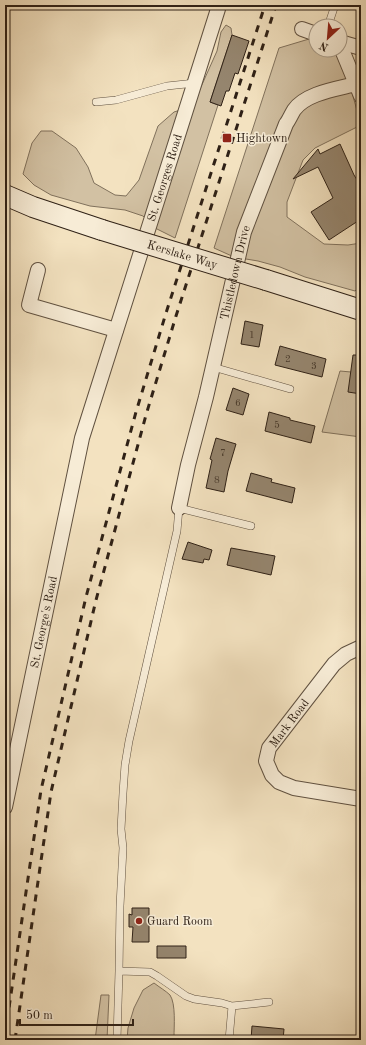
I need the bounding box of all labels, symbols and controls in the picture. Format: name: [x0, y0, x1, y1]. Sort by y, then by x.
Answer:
north arrow: [308, 18, 348, 58]
text: N: [318, 39, 330, 52]
marker: Hightown: [221, 132, 233, 144]
street label: St. Georges Road: [146, 133, 185, 223]
place label: Hightown: [236, 133, 288, 145]
street label: Thistledown Drive: [219, 223, 253, 321]
street label: Kerslake Way: [145, 239, 219, 272]
house number: 1: [249, 330, 255, 340]
house number: 2: [285, 354, 291, 364]
house number: 3: [311, 361, 317, 371]
house number: 6: [235, 398, 241, 408]
house number: 5: [274, 420, 280, 430]
house number: 7: [220, 448, 226, 458]
house number: 8: [214, 475, 220, 485]
street label: St. George's Road: [29, 575, 60, 669]
street label: Mark Road: [268, 697, 312, 750]
marker: Guard Room: [134, 916, 144, 926]
place label: Guard Room: [147, 916, 213, 928]
scale bar: [20, 1001, 133, 1027]
text: 50 m: [26, 1009, 53, 1022]

